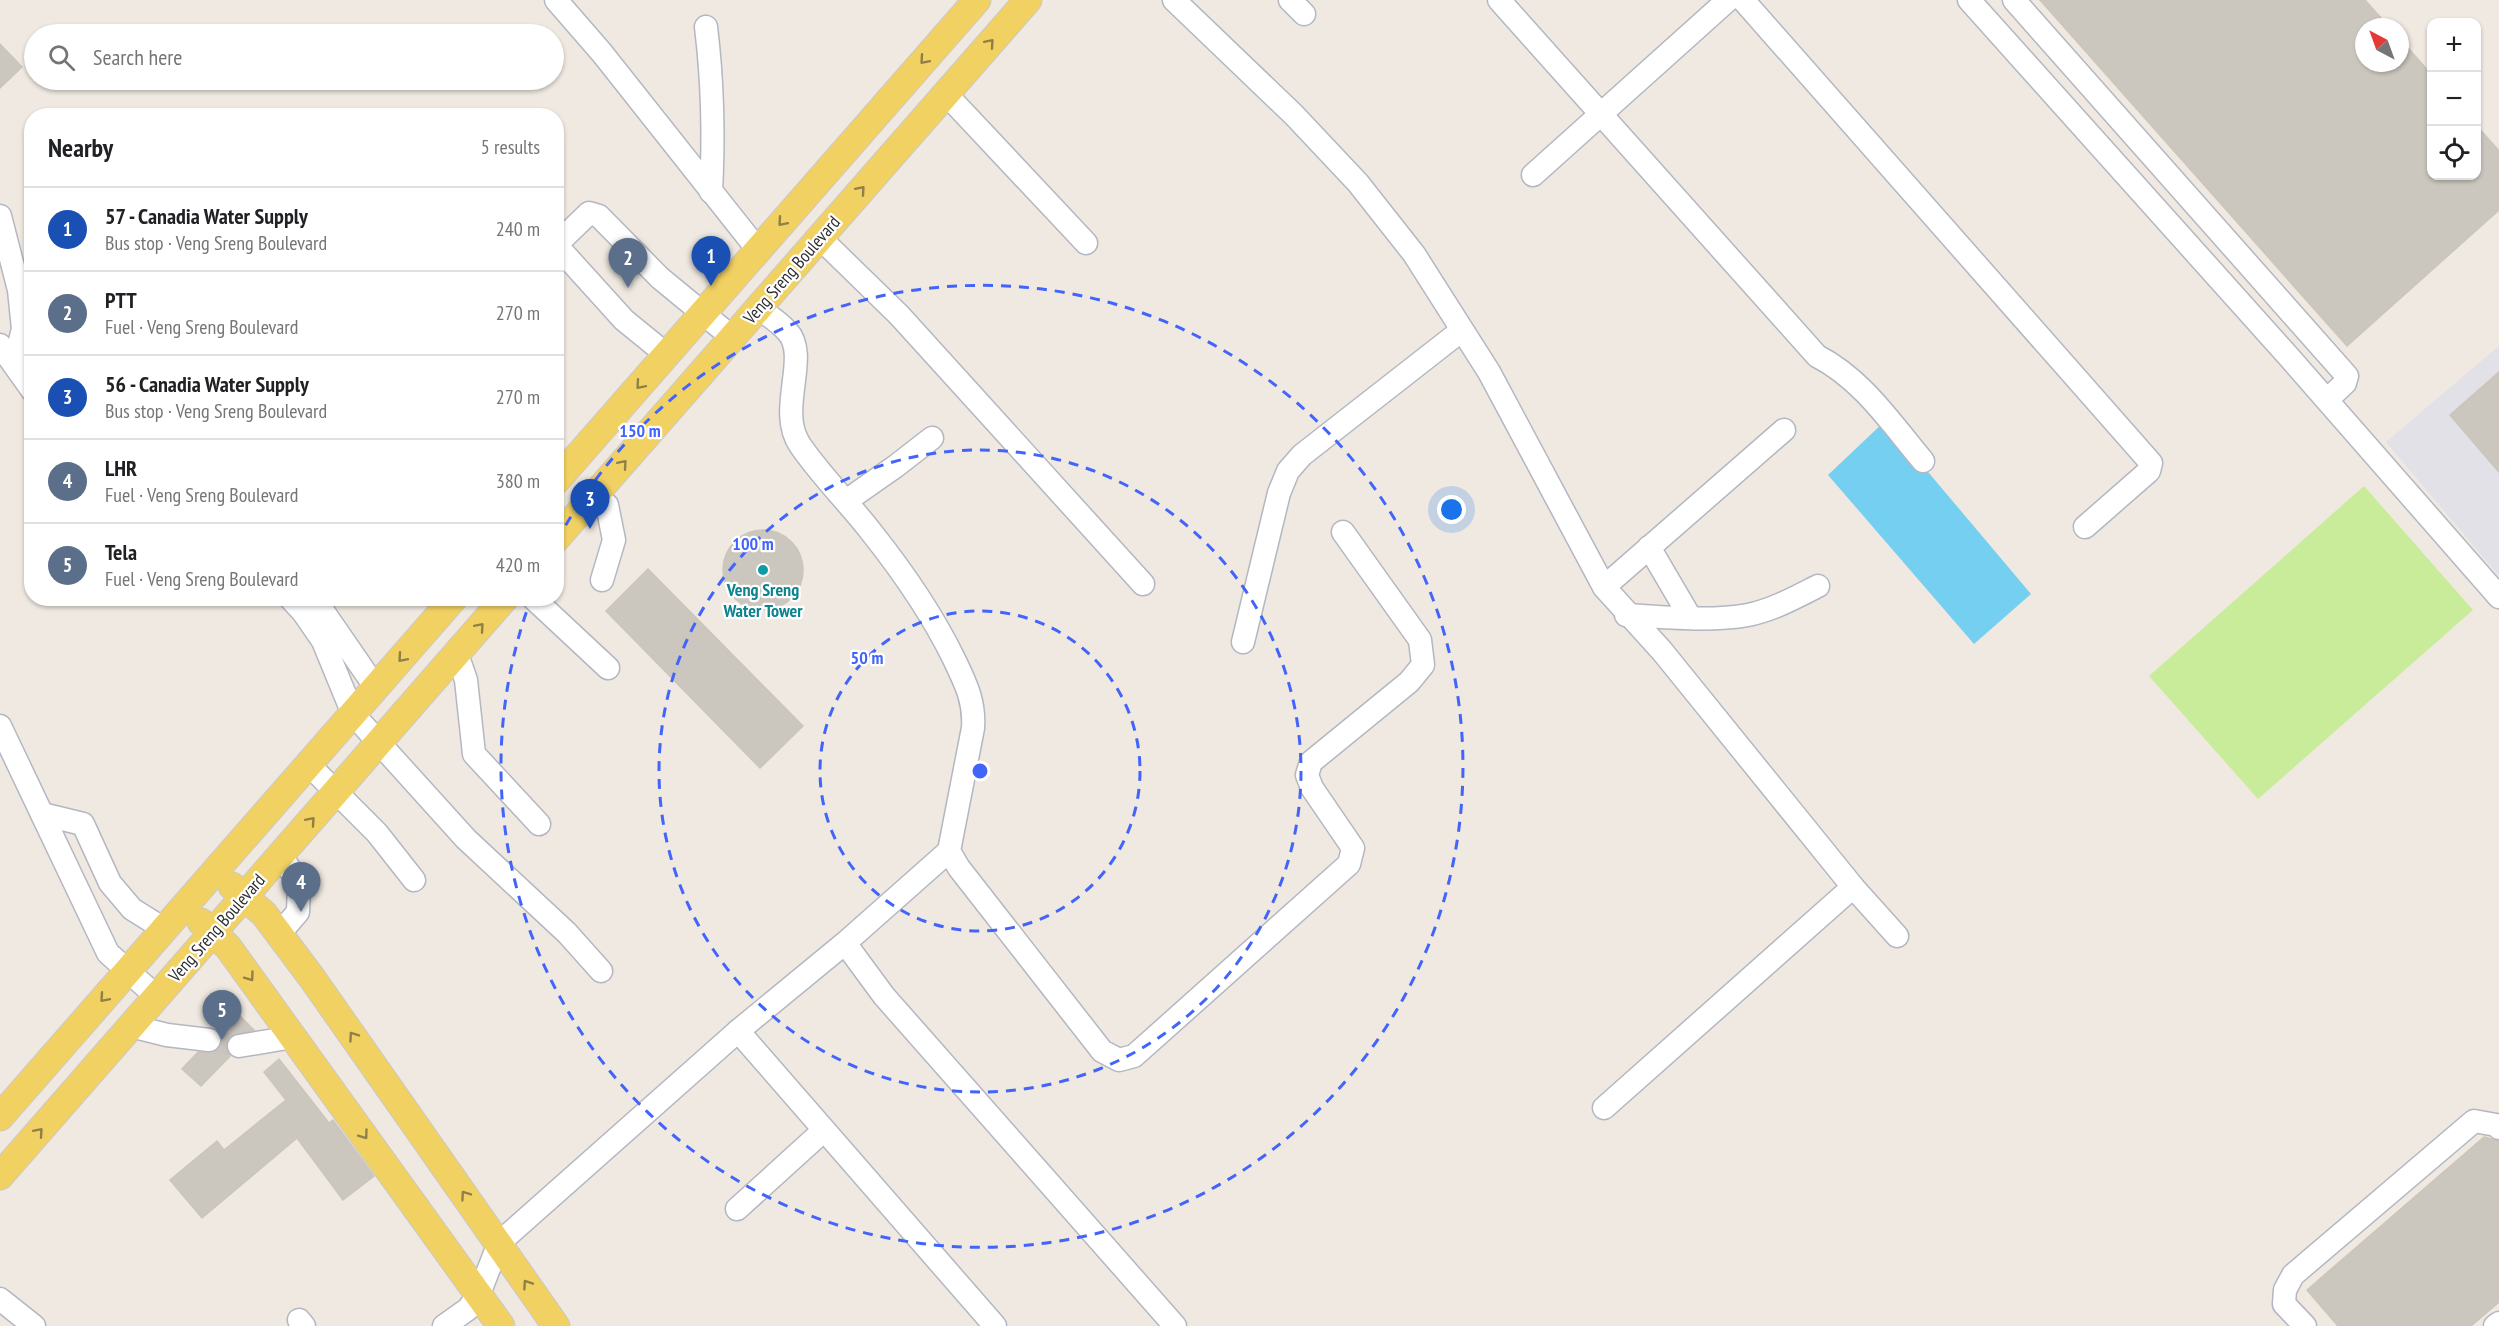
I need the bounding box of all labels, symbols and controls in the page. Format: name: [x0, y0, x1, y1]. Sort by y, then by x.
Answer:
north arrow: [2355, 18, 2409, 72]
map controls: [2427, 18, 2481, 180]
button: +: [2427, 18, 2481, 72]
search box: [24, 24, 564, 90]
one-way arrow: [983, 40, 994, 50]
icon: search: [45, 41, 78, 74]
text: Search here: [93, 43, 182, 71]
one-way arrow: [920, 53, 931, 64]
button: −: [2427, 72, 2481, 126]
button: locate: [2427, 126, 2481, 180]
text: Nearby: [48, 131, 113, 164]
text: 5 results: [481, 134, 540, 160]
one-way arrow: [854, 186, 865, 197]
text: 57 - Canadia Water Supply: [105, 202, 308, 230]
street label: Veng Sreng Boulevard: [738, 211, 845, 329]
text: 1: [63, 216, 72, 242]
text: 240 m: [496, 216, 540, 242]
one-way arrow: [778, 216, 789, 226]
text: Bus stop · Veng Sreng Boulevard: [105, 230, 327, 256]
pin: 1: [692, 236, 730, 286]
pin: 2: [608, 238, 648, 288]
text: PTT: [105, 286, 137, 314]
text: 2: [63, 300, 72, 326]
text: 270 m: [496, 300, 540, 326]
text: Fuel · Veng Sreng Boulevard: [105, 314, 299, 340]
text: 56 - Canadia Water Supply: [105, 370, 309, 398]
one-way arrow: [636, 378, 647, 389]
text: 3: [63, 384, 72, 410]
text: 270 m: [496, 384, 540, 410]
text: Bus stop · Veng Sreng Boulevard: [105, 398, 327, 424]
text: 150 m: [619, 419, 661, 442]
text: LHR: [105, 454, 137, 482]
one-way arrow: [616, 460, 627, 470]
text: 4: [63, 468, 72, 494]
text: 380 m: [496, 468, 540, 494]
pin: 3: [570, 480, 610, 529]
text: Fuel · Veng Sreng Boulevard: [105, 482, 299, 508]
your location: [1437, 495, 1466, 524]
text: 100 m: [732, 532, 774, 555]
text: Tela: [105, 538, 137, 566]
text: 5: [63, 552, 72, 578]
text: 420 m: [496, 552, 540, 578]
marker: Veng Sreng Water Tower: [756, 563, 770, 577]
text: Fuel · Veng Sreng Boulevard: [105, 566, 299, 592]
place label: Veng Sreng Water Tower: [722, 578, 803, 622]
one-way arrow: [473, 623, 484, 633]
text: 50 m: [851, 646, 883, 669]
one-way arrow: [398, 651, 409, 662]
centre of rings: [970, 761, 990, 781]
one-way arrow: [303, 817, 314, 828]
pin: 4: [282, 862, 320, 912]
street label: Veng Sreng Boulevard: [163, 869, 270, 987]
one-way arrow: [243, 971, 254, 982]
pin: 5: [202, 990, 242, 1040]
one-way arrow: [100, 992, 111, 1002]
one-way arrow: [349, 1031, 360, 1042]
one-way arrow: [31, 1128, 42, 1139]
one-way arrow: [357, 1129, 368, 1140]
one-way arrow: [461, 1190, 472, 1201]
one-way arrow: [523, 1280, 534, 1291]

